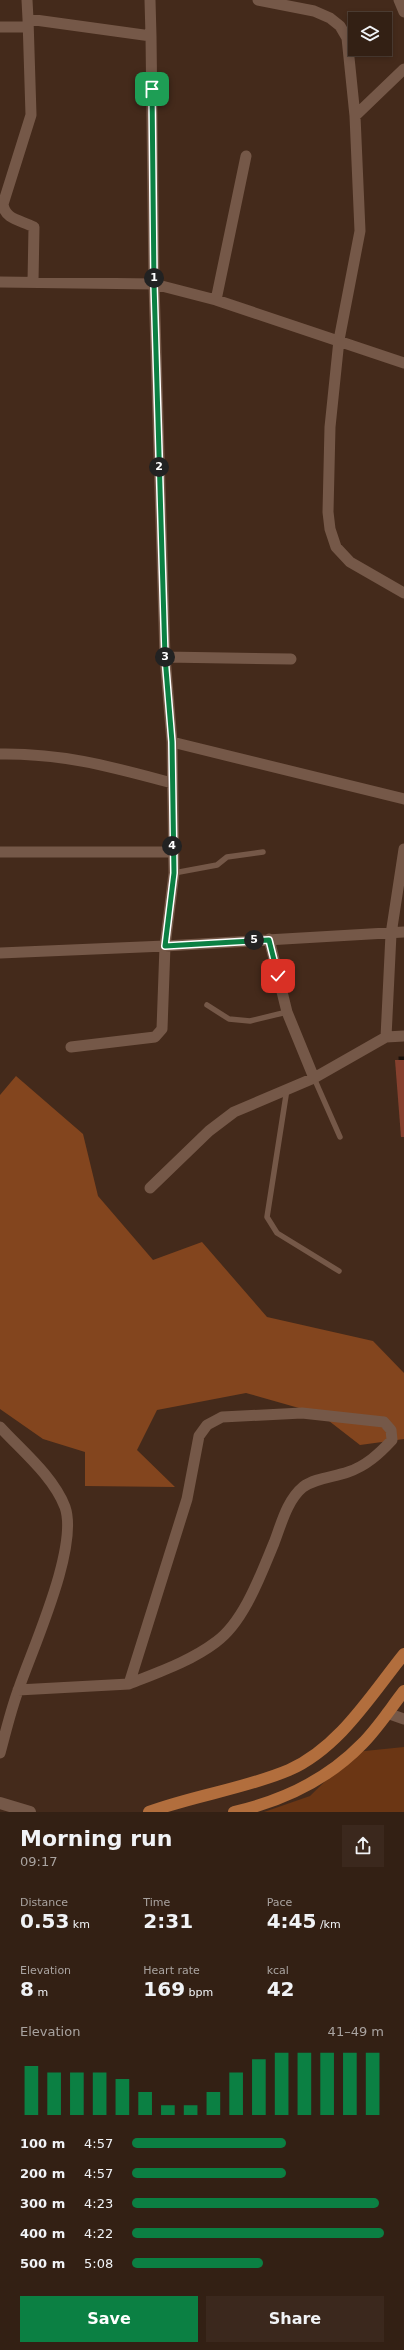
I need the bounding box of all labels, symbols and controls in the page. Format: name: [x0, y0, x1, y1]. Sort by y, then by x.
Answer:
map controls: [348, 12, 392, 56]
button: layers: [348, 12, 392, 56]
pin: [135, 72, 169, 106]
icon: arrive: [141, 78, 163, 100]
pin: 1: [144, 268, 164, 288]
text: 1: [150, 271, 158, 284]
pin: 2: [149, 457, 169, 477]
text: 2: [155, 460, 163, 473]
pin: 3: [155, 647, 175, 667]
text: 3: [161, 650, 169, 663]
pin: 4: [162, 836, 182, 856]
text: 4: [168, 839, 176, 852]
pin: 5: [244, 930, 264, 950]
text: 5: [250, 933, 258, 946]
pin: [261, 959, 295, 993]
icon: check: [267, 965, 289, 987]
button: share: [342, 1825, 384, 1867]
text: Morning run: [20, 1826, 172, 1851]
text: 09:17: [20, 1854, 57, 1869]
text: Distance: [20, 1896, 68, 1909]
text: Time: [143, 1896, 170, 1909]
text: Pace: [267, 1896, 292, 1909]
text: 0.53: [20, 1909, 69, 1933]
text: 2:31: [143, 1909, 193, 1933]
text: 4:45: [267, 1909, 316, 1933]
text: km: [69, 1918, 90, 1931]
text: /km: [316, 1918, 341, 1931]
text: Elevation: [20, 1964, 71, 1977]
text: Heart rate: [143, 1964, 200, 1977]
text: kcal: [267, 1964, 289, 1977]
text: 8: [20, 1977, 34, 2001]
text: 169: [143, 1977, 185, 2001]
text: 42: [267, 1977, 295, 2001]
text: m: [34, 1986, 48, 1999]
text: bpm: [185, 1986, 213, 1999]
text: Elevation: [20, 2024, 80, 2039]
text: 41–49 m: [328, 2024, 384, 2039]
text: 100 m: [20, 2136, 65, 2151]
text: 4:57: [84, 2136, 113, 2151]
text: 200 m: [20, 2166, 65, 2181]
text: 4:57: [84, 2166, 113, 2181]
text: 300 m: [20, 2196, 65, 2211]
text: 4:23: [84, 2196, 113, 2211]
text: 400 m: [20, 2226, 65, 2241]
text: 4:22: [84, 2226, 113, 2241]
text: 500 m: [20, 2256, 65, 2271]
text: 5:08: [84, 2256, 113, 2271]
button: Save: [20, 2296, 198, 2342]
button: Share: [206, 2296, 384, 2342]

